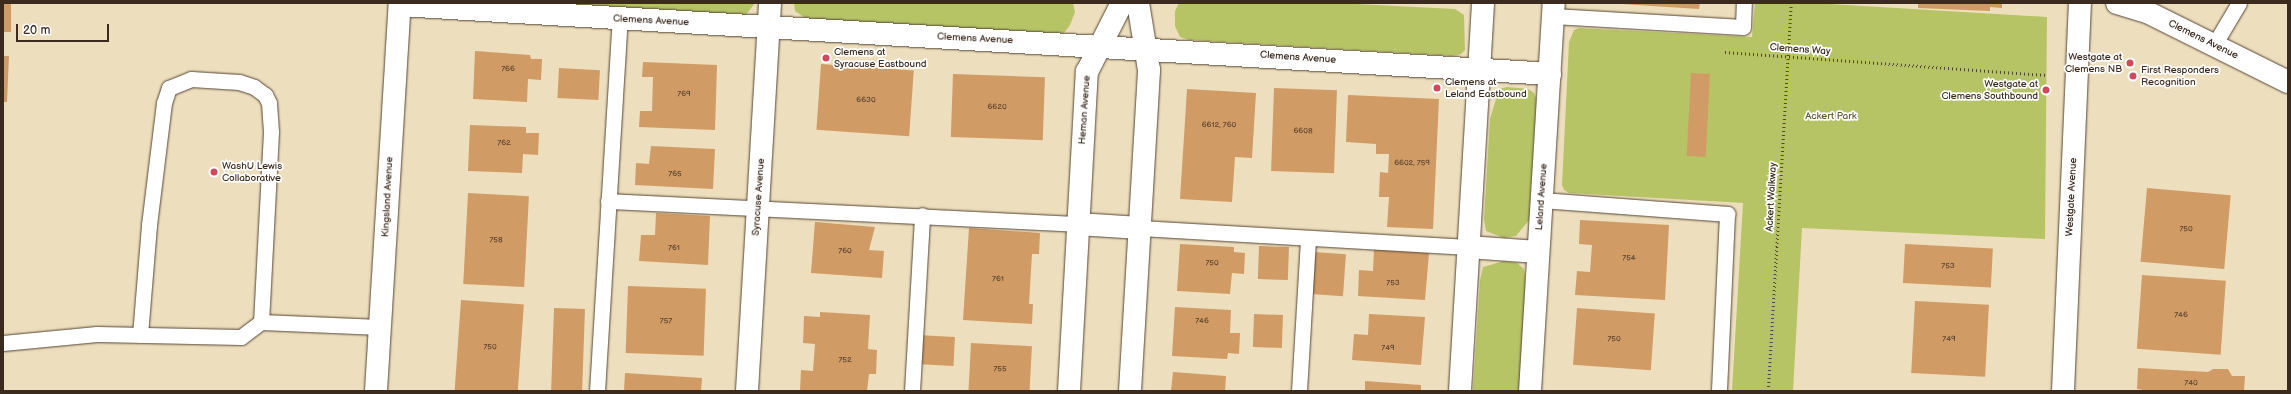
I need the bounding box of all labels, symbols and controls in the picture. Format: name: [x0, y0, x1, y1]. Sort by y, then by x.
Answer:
street label: Clemens Avenue: [613, 13, 689, 29]
scale bar: [18, 16, 111, 42]
street label: Clemens Avenue: [2166, 18, 2240, 62]
text: 20 m: [23, 23, 50, 38]
street label: Clemens Avenue: [937, 31, 1013, 47]
street label: Clemens Way: [1769, 42, 1831, 58]
place label: Clemens at Syracuse Eastbound: [834, 46, 927, 70]
street label: Clemens Avenue: [1260, 49, 1336, 67]
place label: Westgate at Clemens NB: [2065, 51, 2122, 74]
marker: Clemens at Syracuse Eastbound: [821, 53, 831, 63]
marker: Westgate at Clemens NB: [2125, 58, 2135, 68]
house number: 766: [501, 64, 515, 74]
place label: First Responders Recognition: [2141, 64, 2219, 88]
marker: First Responders Recognition: [2128, 71, 2138, 81]
street label: Heman Avenue: [1077, 75, 1093, 145]
place label: Clemens at Leland Eastbound: [1445, 76, 1527, 100]
place label: Westgate at Clemens Southbound: [1941, 78, 2038, 102]
marker: Clemens at Leland Eastbound: [1432, 83, 1442, 93]
marker: Westgate at Clemens Southbound: [2041, 85, 2051, 95]
house number: 769: [677, 89, 691, 99]
house number: 6630: [856, 95, 876, 105]
house number: 6620: [987, 102, 1007, 112]
park label: Ackert Park: [1805, 111, 1857, 123]
house number: 6612, 760: [1202, 120, 1236, 130]
house number: 6608: [1293, 126, 1313, 136]
house number: 762: [497, 138, 511, 148]
street label: Kingsland Avenue: [380, 156, 396, 238]
street label: Westgate Avenue: [2064, 157, 2080, 237]
street label: Syracuse Avenue: [750, 158, 768, 236]
house number: 6602, 759: [1394, 158, 1430, 168]
place label: WashU Lewis Collaborative: [222, 160, 282, 184]
street label: Ackert Walkway: [1764, 162, 1780, 232]
street label: Leland Avenue: [1534, 163, 1550, 231]
marker: WashU Lewis Collaborative: [209, 167, 219, 177]
house number: 765: [668, 169, 682, 179]
house number: 750: [2179, 224, 2193, 234]
house number: 758: [489, 235, 503, 245]
house number: 761: [668, 243, 680, 253]
house number: 760: [838, 246, 852, 256]
house number: 754: [1622, 253, 1636, 263]
house number: 750: [1205, 258, 1219, 268]
house number: 753: [1941, 261, 1955, 271]
house number: 761: [992, 274, 1004, 284]
house number: 753: [1386, 278, 1400, 288]
house number: 746: [2174, 310, 2188, 320]
house number: 757: [660, 316, 672, 326]
house number: 746: [1195, 316, 1209, 326]
house number: 750: [1607, 334, 1621, 344]
house number: 749: [1942, 334, 1956, 344]
house number: 750: [483, 342, 497, 352]
house number: 749: [1381, 343, 1395, 353]
house number: 752: [838, 355, 852, 365]
house number: 755: [993, 364, 1007, 374]
house number: 740: [2184, 378, 2198, 388]

